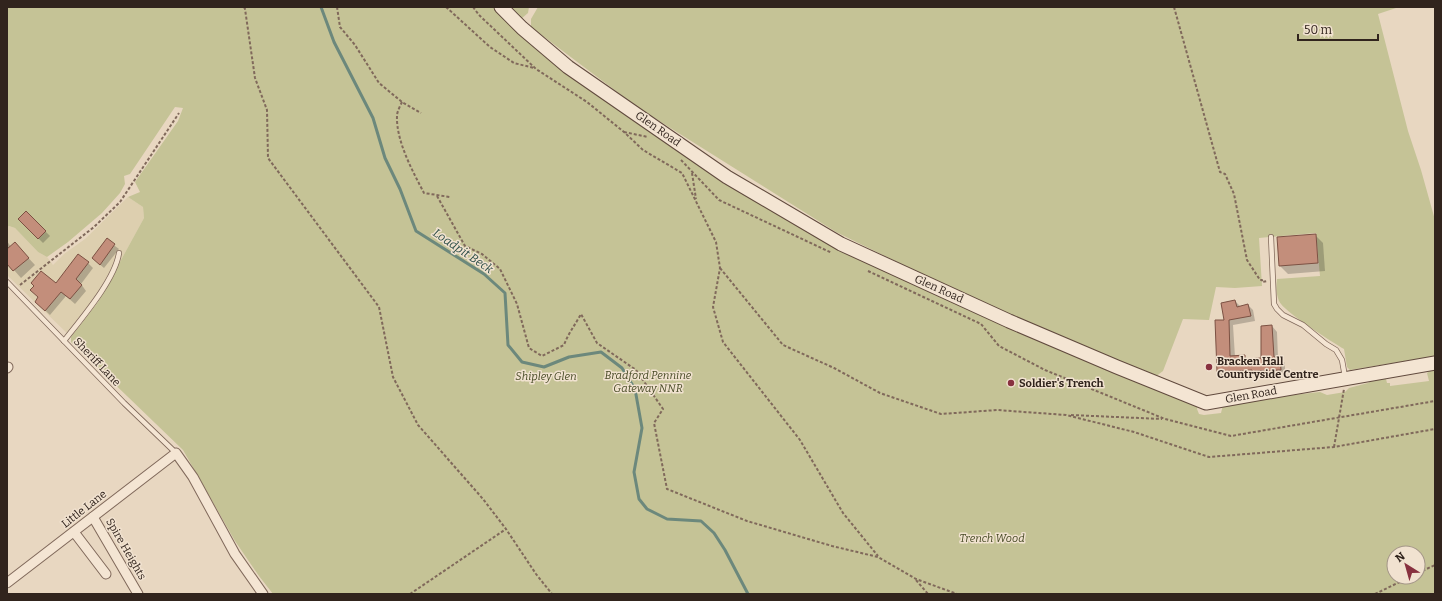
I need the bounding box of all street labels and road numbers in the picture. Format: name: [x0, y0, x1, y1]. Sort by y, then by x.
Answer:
street label: Glen Road: [633, 109, 683, 150]
street label: Glen Road: [913, 272, 966, 306]
street label: Sheriff Lane: [71, 335, 123, 389]
street label: Glen Road: [1224, 384, 1278, 406]
street label: Little Lane: [59, 487, 109, 531]
street label: Spire Heights: [103, 516, 149, 582]

